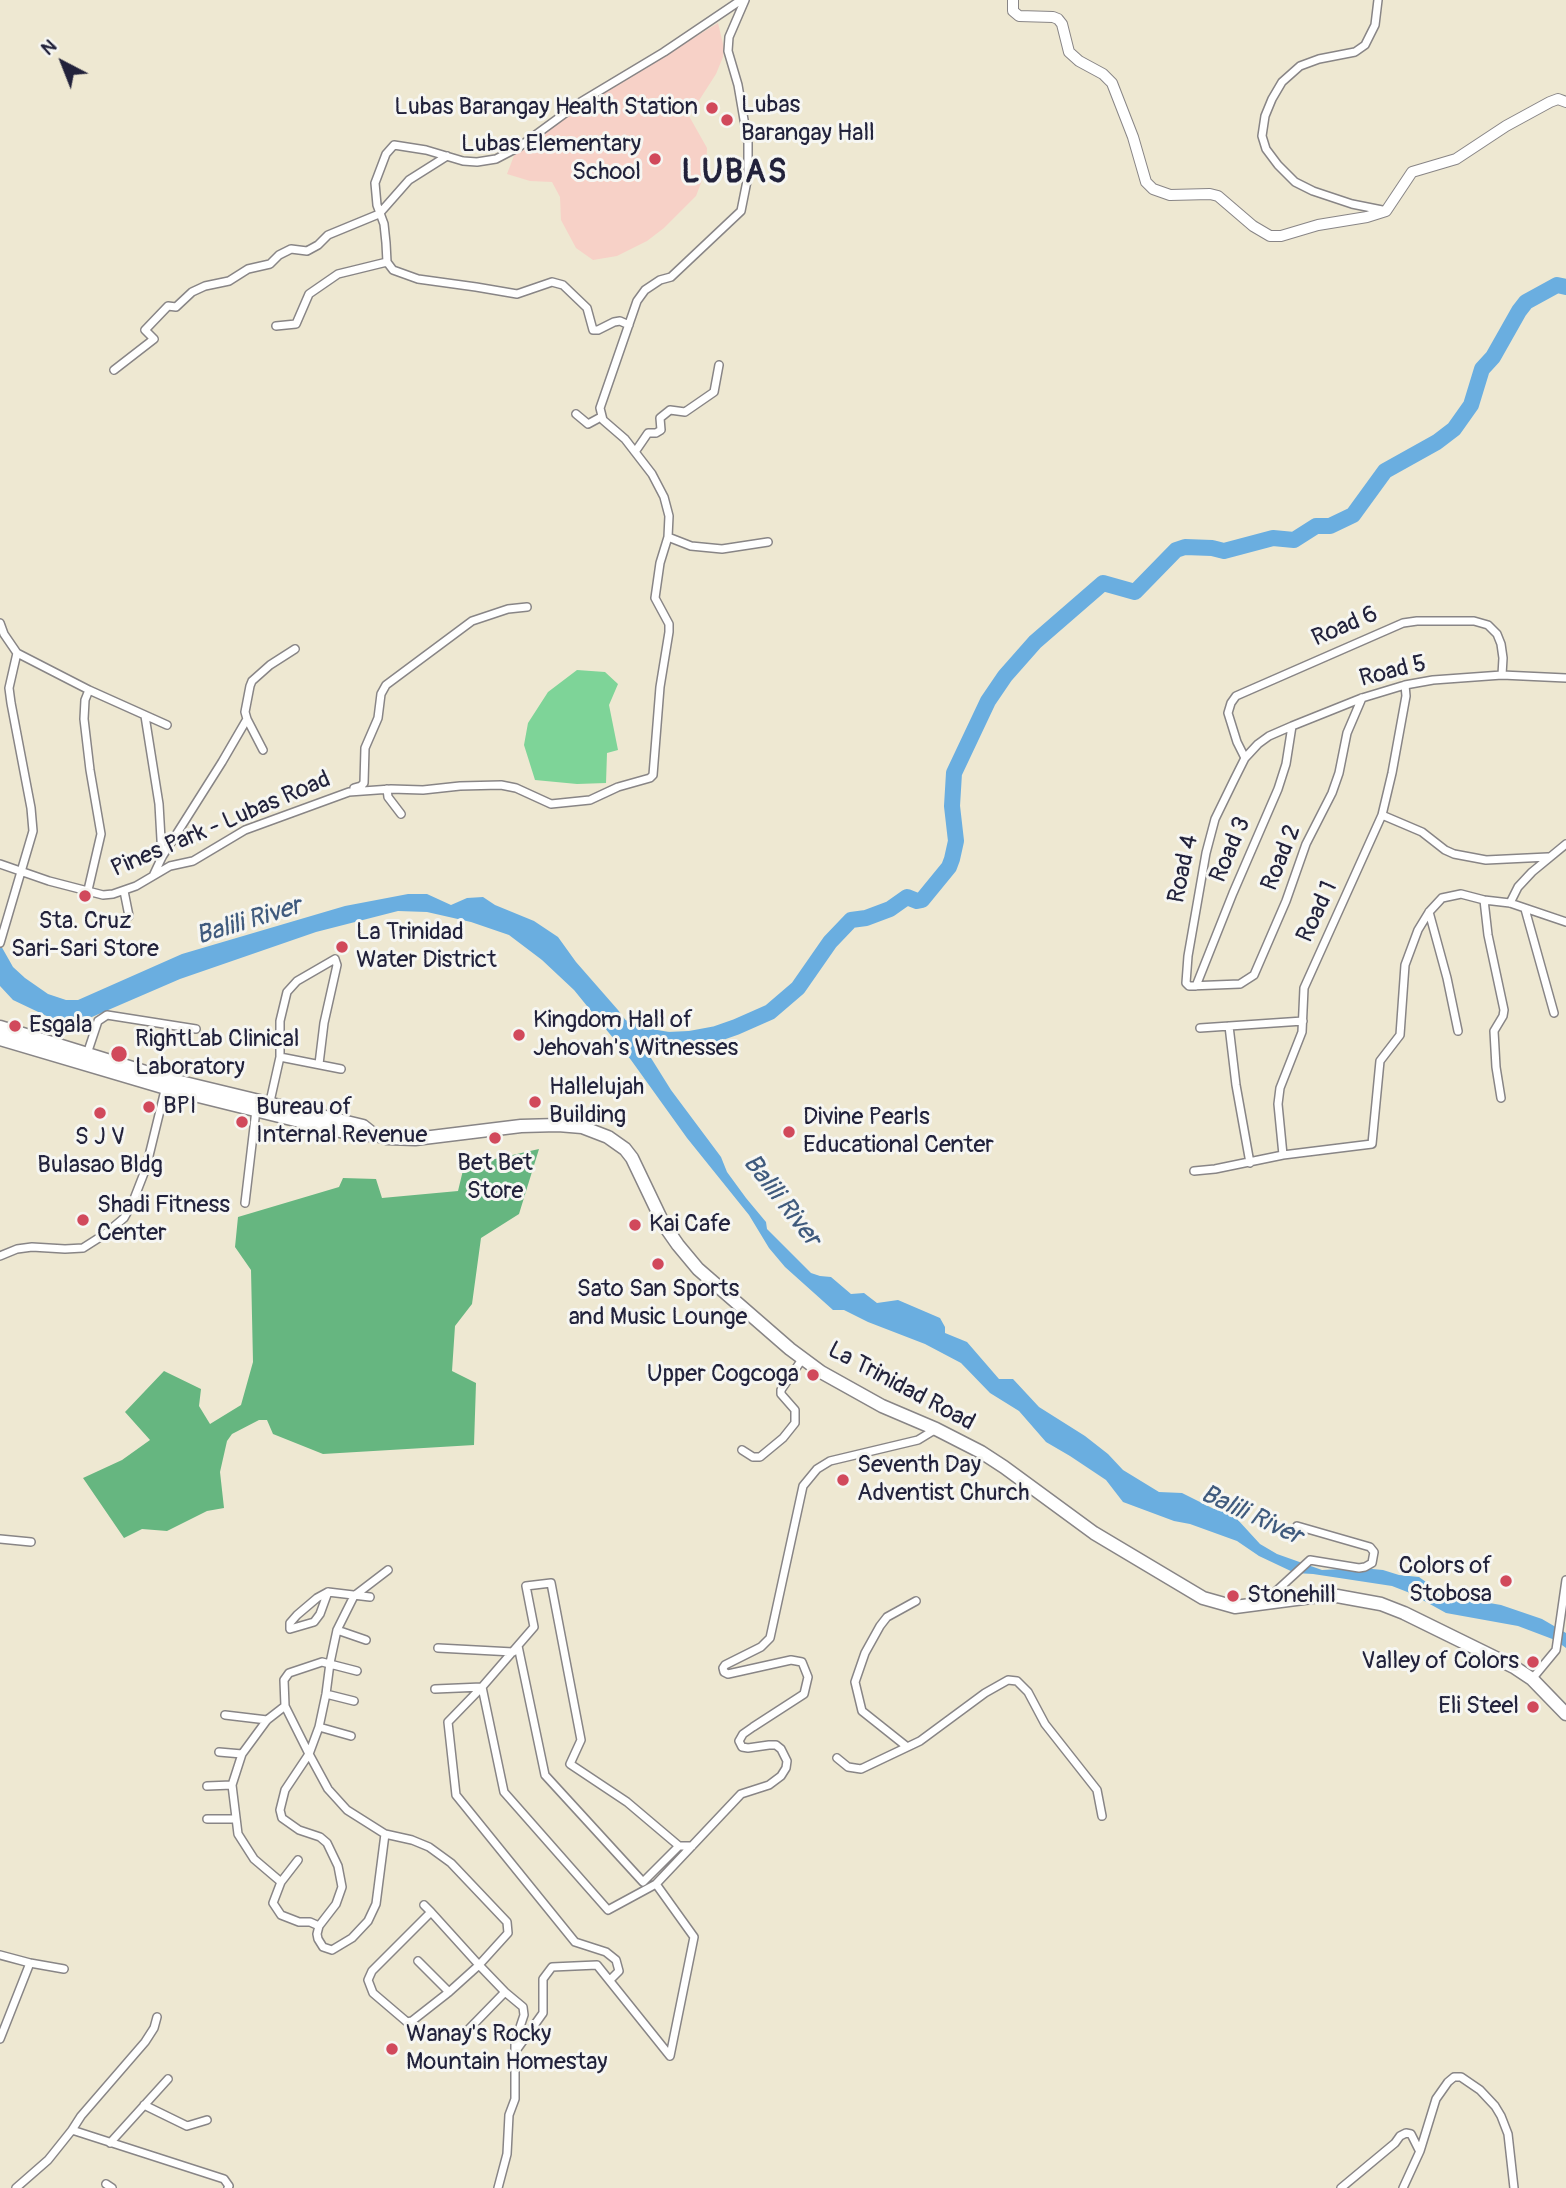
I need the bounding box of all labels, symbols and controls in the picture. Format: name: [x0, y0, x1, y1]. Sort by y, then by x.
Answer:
north arrow: [28, 28, 98, 98]
text: N: [36, 34, 62, 61]
place label: Lubas Barangay Hall: [741, 92, 875, 148]
place label: Lubas Barangay Health Station: [394, 94, 698, 122]
marker: Lubas Barangay Health Station: [704, 100, 720, 116]
marker: Lubas Barangay Hall: [719, 112, 735, 128]
place label: Lubas Elementary School: [461, 131, 641, 187]
marker: Lubas Elementary School: [647, 151, 663, 167]
district label: LUBAS: [682, 155, 788, 193]
street label: Road 6: [1308, 600, 1382, 654]
street label: Road 5: [1357, 650, 1429, 694]
street label: Pines Park - Lubas Road: [107, 766, 335, 884]
street label: Road 3: [1204, 813, 1258, 887]
street label: Road 2: [1256, 821, 1308, 895]
street label: Road 4: [1163, 832, 1205, 906]
street label: Road 1: [1291, 877, 1345, 947]
marker: Sta. Cruz Sari-Sari Store: [77, 888, 93, 904]
water label: Balili River: [193, 891, 305, 953]
place label: Sta. Cruz Sari-Sari Store: [11, 908, 159, 964]
place label: La Trinidad Water District: [356, 919, 497, 975]
marker: La Trinidad Water District: [334, 939, 350, 955]
place label: Kingdom Hall of Jehovah's Witnesses: [533, 1007, 738, 1063]
place label: Esgala: [29, 1012, 92, 1040]
marker: Esgala: [7, 1018, 23, 1034]
place label: RightLab Clinical Laboratory: [135, 1026, 300, 1082]
marker: Kingdom Hall of Jehovah's Witnesses: [511, 1027, 527, 1043]
marker: RightLab Clinical Laboratory: [109, 1044, 129, 1064]
place label: Hallelujah Building: [549, 1074, 644, 1130]
place label: BPI: [163, 1093, 197, 1121]
place label: Bureau of Internal Revenue: [256, 1094, 427, 1150]
marker: Hallelujah Building: [527, 1094, 543, 1110]
marker: BPI: [141, 1099, 157, 1115]
place label: Divine Pearls Educational Center: [803, 1104, 994, 1160]
marker: S J V Bulasao Bldg: [92, 1105, 108, 1121]
marker: Bureau of Internal Revenue: [234, 1114, 250, 1130]
place label: S J V Bulasao Bldg: [37, 1124, 163, 1180]
marker: Divine Pearls Educational Center: [781, 1124, 797, 1140]
marker: Bet Bet Store: [487, 1130, 503, 1146]
water label: Balili River: [735, 1149, 827, 1253]
place label: Bet Bet Store: [457, 1150, 533, 1206]
place label: Shadi Fitness Center: [97, 1192, 230, 1248]
place label: Kai Cafe: [649, 1211, 730, 1239]
marker: Shadi Fitness Center: [75, 1212, 91, 1228]
marker: Kai Cafe: [627, 1217, 643, 1233]
marker: Sato San Sports and Music Lounge: [650, 1256, 666, 1272]
place label: Sato San Sports and Music Lounge: [569, 1276, 747, 1332]
street label: La Trinidad Road: [822, 1336, 980, 1438]
place label: Upper Cogcoga: [647, 1361, 799, 1389]
marker: Upper Cogcoga: [805, 1367, 821, 1383]
place label: Seventh Day Adventist Church: [857, 1452, 1030, 1508]
marker: Seventh Day Adventist Church: [835, 1472, 851, 1488]
water label: Balili River: [1195, 1479, 1307, 1553]
place label: Colors of Stobosa: [1399, 1553, 1492, 1609]
marker: Colors of Stobosa: [1498, 1573, 1514, 1589]
place label: Stonehill: [1247, 1582, 1336, 1610]
marker: Stonehill: [1225, 1588, 1241, 1604]
place label: Valley of Colors: [1361, 1648, 1519, 1676]
marker: Valley of Colors: [1525, 1654, 1541, 1670]
place label: Eli Steel: [1438, 1693, 1519, 1721]
marker: Eli Steel: [1525, 1699, 1541, 1715]
place label: Wanay's Rocky Mountain Homestay: [406, 2021, 608, 2077]
marker: Wanay's Rocky Mountain Homestay: [384, 2041, 400, 2057]

